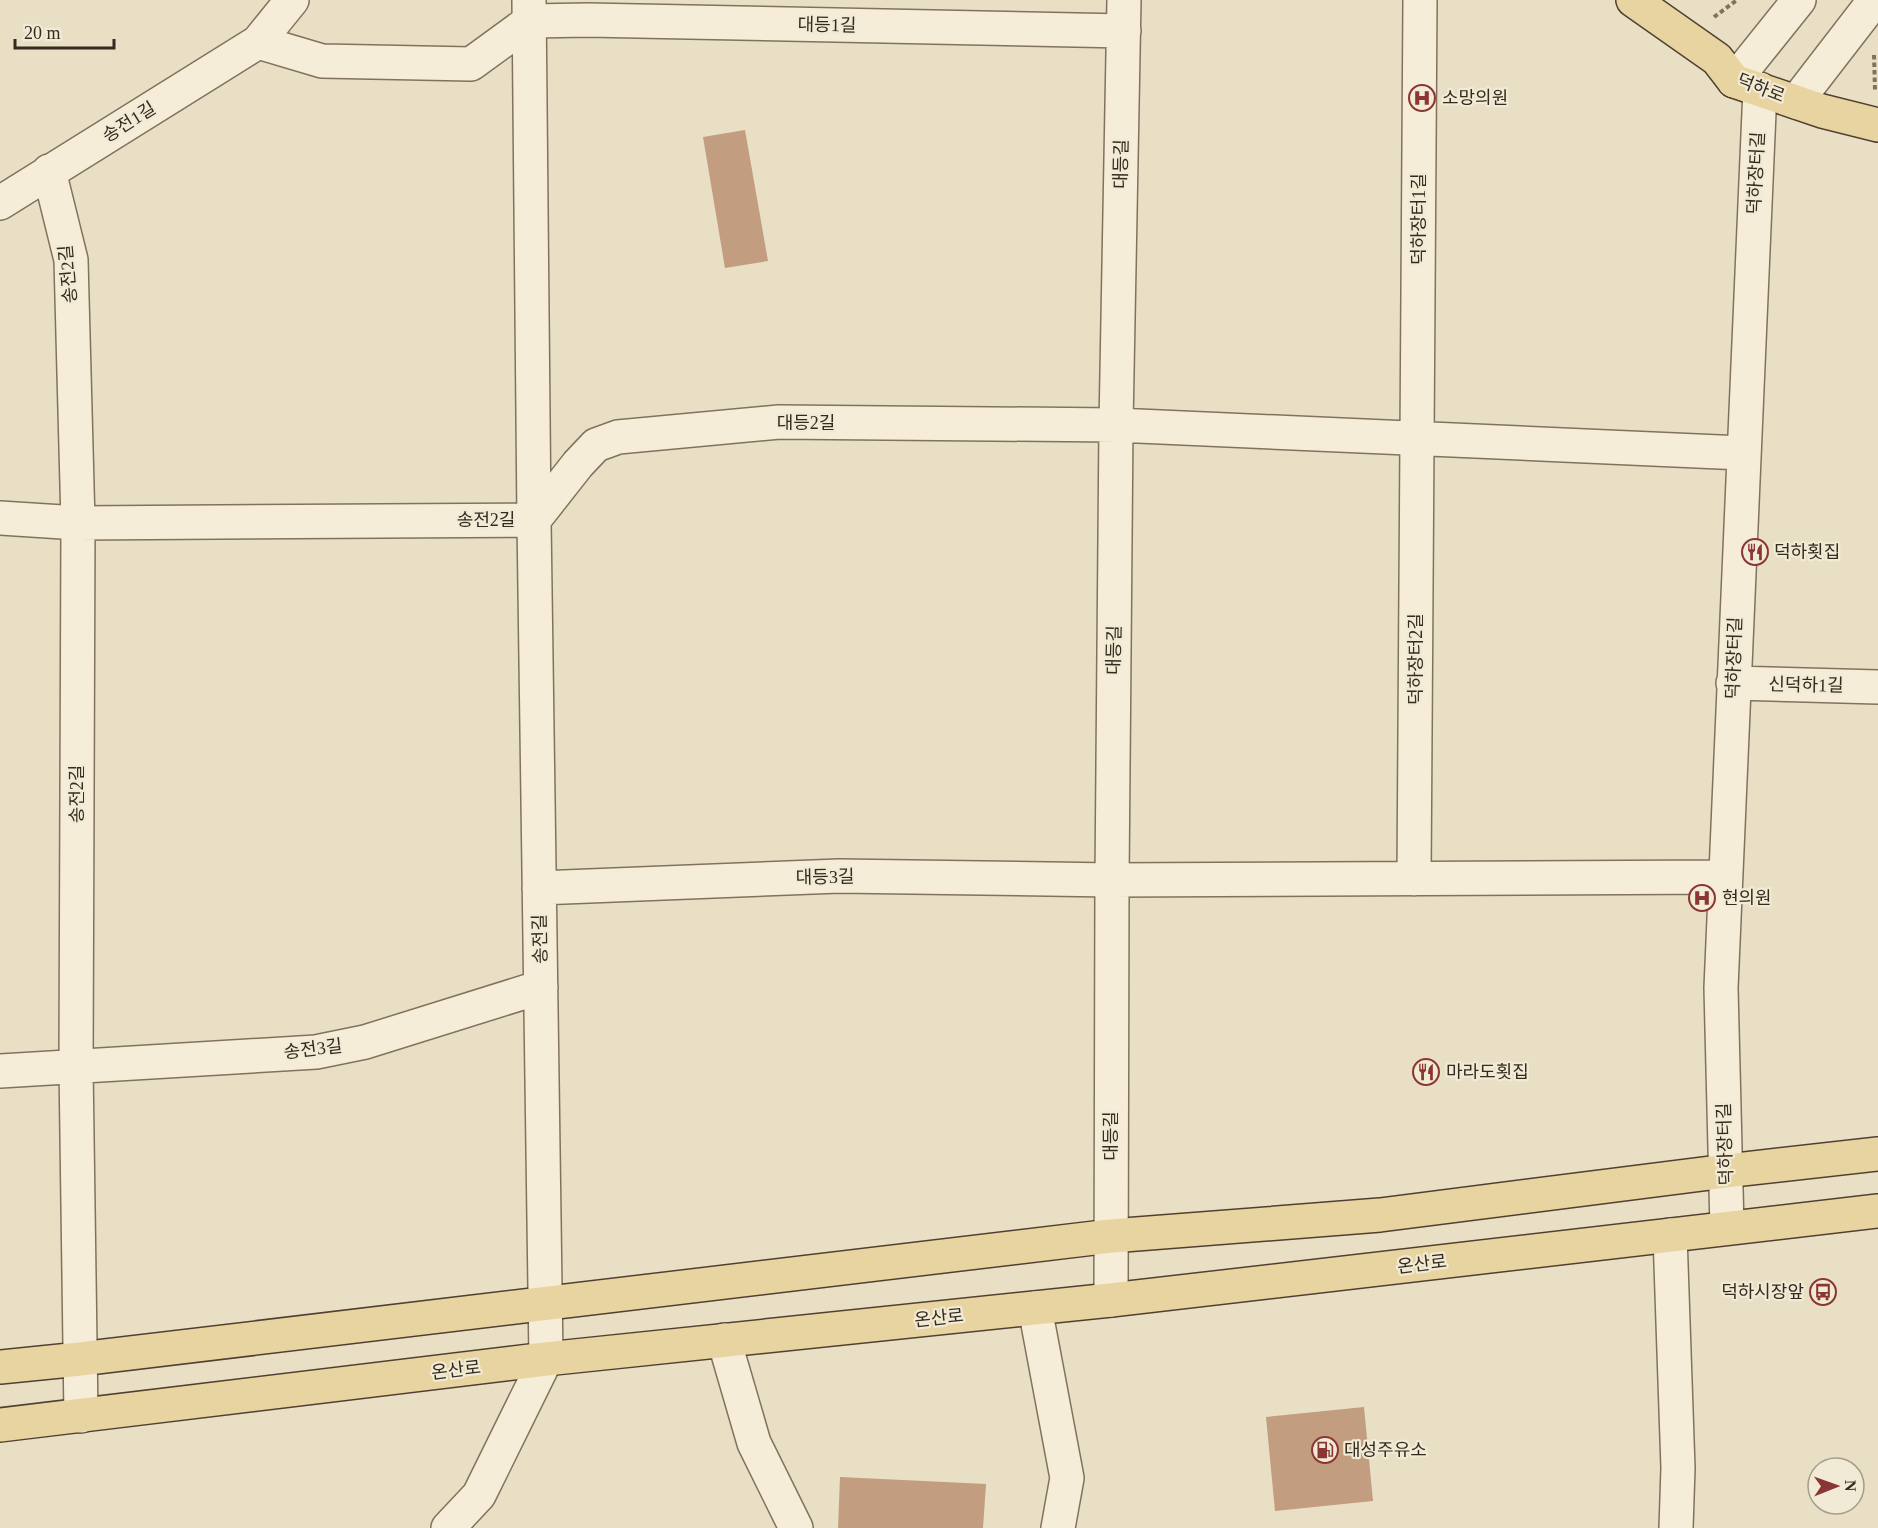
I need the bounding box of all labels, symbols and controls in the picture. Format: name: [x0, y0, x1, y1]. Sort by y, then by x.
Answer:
scale bar: [15, 12, 114, 50]
street label: 대등1길: [797, 14, 857, 36]
text: 20 m: [24, 23, 61, 43]
street label: 덕하로: [1734, 70, 1788, 106]
hospital icon: 소망의원: [1407, 83, 1437, 113]
place label: 소망의원: [1442, 88, 1508, 108]
street label: 송전1길: [99, 98, 159, 146]
street label: 덕하장터길: [1744, 131, 1768, 215]
street label: 대등길: [1111, 139, 1131, 189]
street label: 덕하장터1길: [1409, 173, 1429, 265]
street label: 송전2길: [55, 244, 81, 304]
street label: 대등2길: [777, 413, 835, 433]
street label: 송전2길: [457, 510, 515, 530]
restaurant icon: 덕하횟집: [1740, 537, 1770, 567]
place label: 덕하횟집: [1774, 542, 1840, 562]
street label: 덕하장터2길: [1406, 613, 1426, 705]
street label: 덕하장터길: [1723, 616, 1745, 700]
street label: 대등길: [1104, 625, 1124, 675]
street label: 신덕하1길: [1768, 674, 1844, 696]
street label: 송전2길: [67, 765, 87, 823]
street label: 대등3길: [795, 866, 855, 888]
hospital icon: 현의원: [1687, 883, 1717, 913]
place label: 현의원: [1722, 888, 1772, 908]
street label: 송전길: [530, 914, 550, 964]
street label: 송전3길: [283, 1035, 343, 1063]
restaurant icon: 마라도횟집: [1411, 1057, 1441, 1087]
place label: 마라도횟집: [1446, 1062, 1529, 1082]
street label: 덕하장터길: [1714, 1102, 1736, 1186]
street label: 대등길: [1101, 1111, 1121, 1161]
street label: 온산로: [1396, 1251, 1448, 1277]
bus stop icon: 덕하시장앞: [1808, 1277, 1838, 1307]
place label: 덕하시장앞: [1721, 1282, 1804, 1302]
street label: 온산로: [913, 1305, 965, 1331]
street label: 온산로: [430, 1357, 482, 1383]
fuel station icon: 대성주유소: [1310, 1435, 1340, 1465]
place label: 대성주유소: [1344, 1440, 1427, 1460]
north arrow: [1806, 1456, 1866, 1516]
text: N: [1842, 1480, 1859, 1492]

